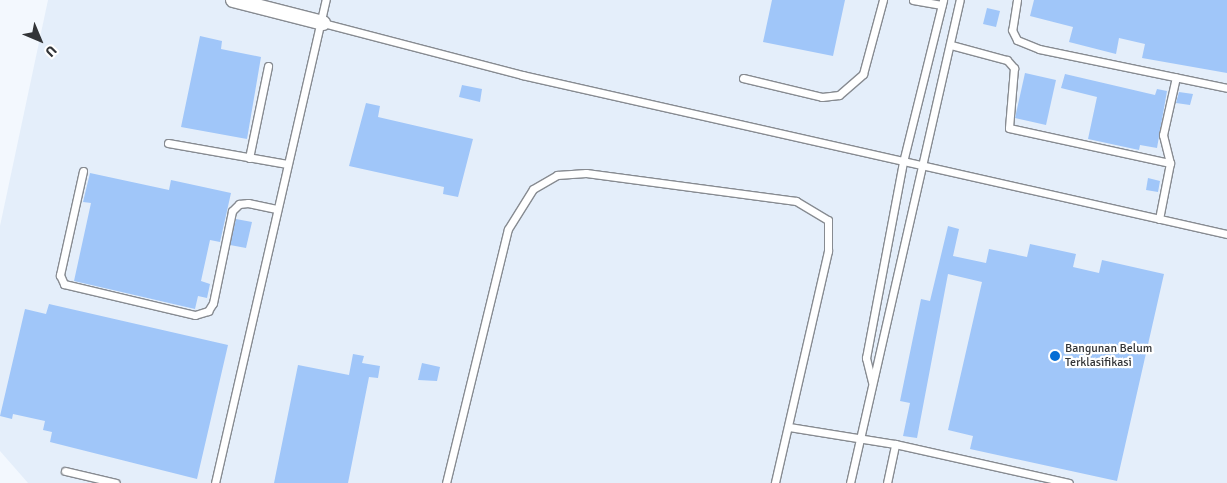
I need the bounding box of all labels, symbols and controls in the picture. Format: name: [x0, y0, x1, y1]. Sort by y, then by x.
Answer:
north arrow: [15, 15, 65, 65]
text: U: [42, 42, 60, 60]
place label: Bangunan Belum Terklasifikasi: [1065, 342, 1152, 370]
marker: Bangunan Belum Terklasifikasi: [1049, 350, 1061, 362]

